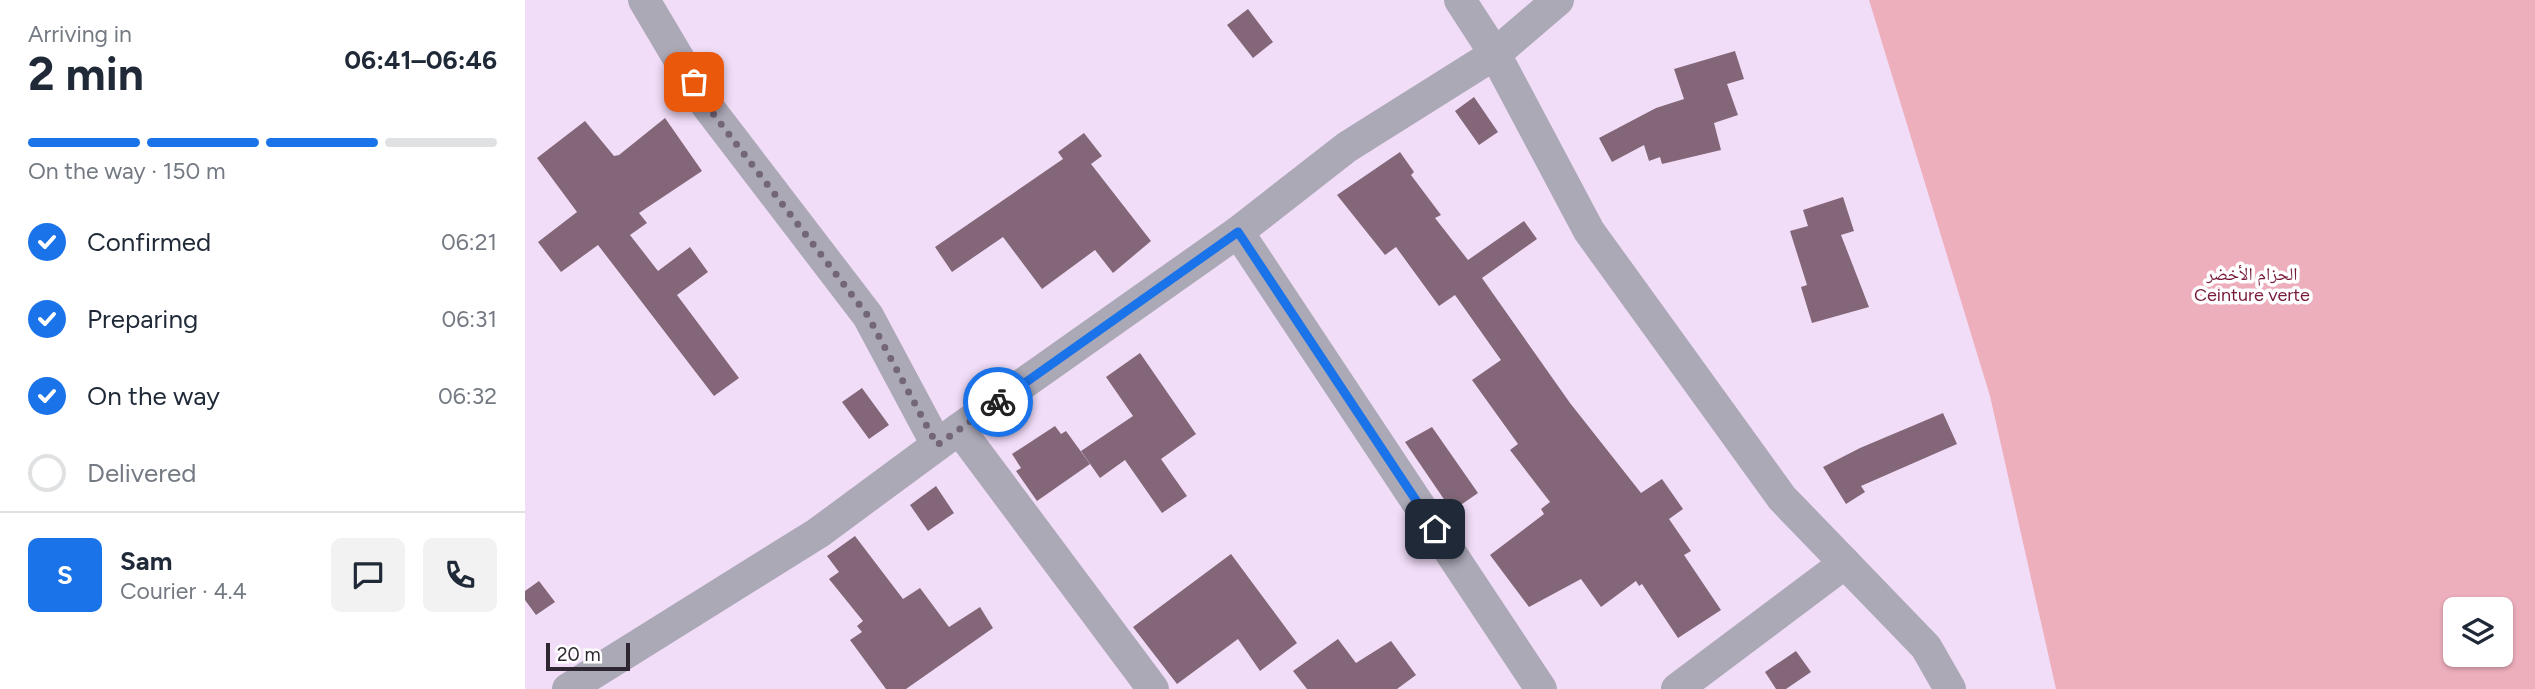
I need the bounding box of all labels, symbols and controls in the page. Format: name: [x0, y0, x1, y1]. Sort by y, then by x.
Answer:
text: Arriving in: [28, 20, 132, 48]
text: 06:41–06:46: [344, 44, 497, 76]
text: 2 min: [28, 46, 144, 102]
pin: [664, 52, 724, 112]
icon: bag: [675, 63, 713, 101]
text: On the way · 150 m: [28, 157, 225, 185]
icon: check: [28, 223, 66, 261]
text: Confirmed: [87, 226, 211, 258]
text: 06:21: [441, 228, 497, 256]
park label: الحزام الأخضر Ceinture verte: [2194, 263, 2310, 306]
icon: check: [28, 300, 66, 338]
text: Preparing: [87, 303, 198, 335]
text: 06:31: [441, 305, 497, 333]
courier: [963, 367, 1033, 437]
icon: check: [28, 377, 66, 415]
text: On the way: [87, 380, 220, 412]
text: 06:32: [438, 382, 497, 410]
icon: bike: [979, 383, 1017, 421]
text: Delivered: [87, 457, 196, 489]
pin: [1405, 499, 1465, 559]
icon: home: [1416, 510, 1454, 548]
button: chat: [331, 538, 405, 612]
button: phone: [423, 538, 497, 612]
text: Sam: [120, 545, 172, 577]
text: S: [57, 559, 73, 591]
text: Courier · 4.4: [120, 577, 247, 605]
map controls: [2443, 597, 2513, 667]
button: layers: [2443, 597, 2513, 667]
scale bar: [546, 640, 630, 672]
text: 20 m: [557, 643, 601, 666]

